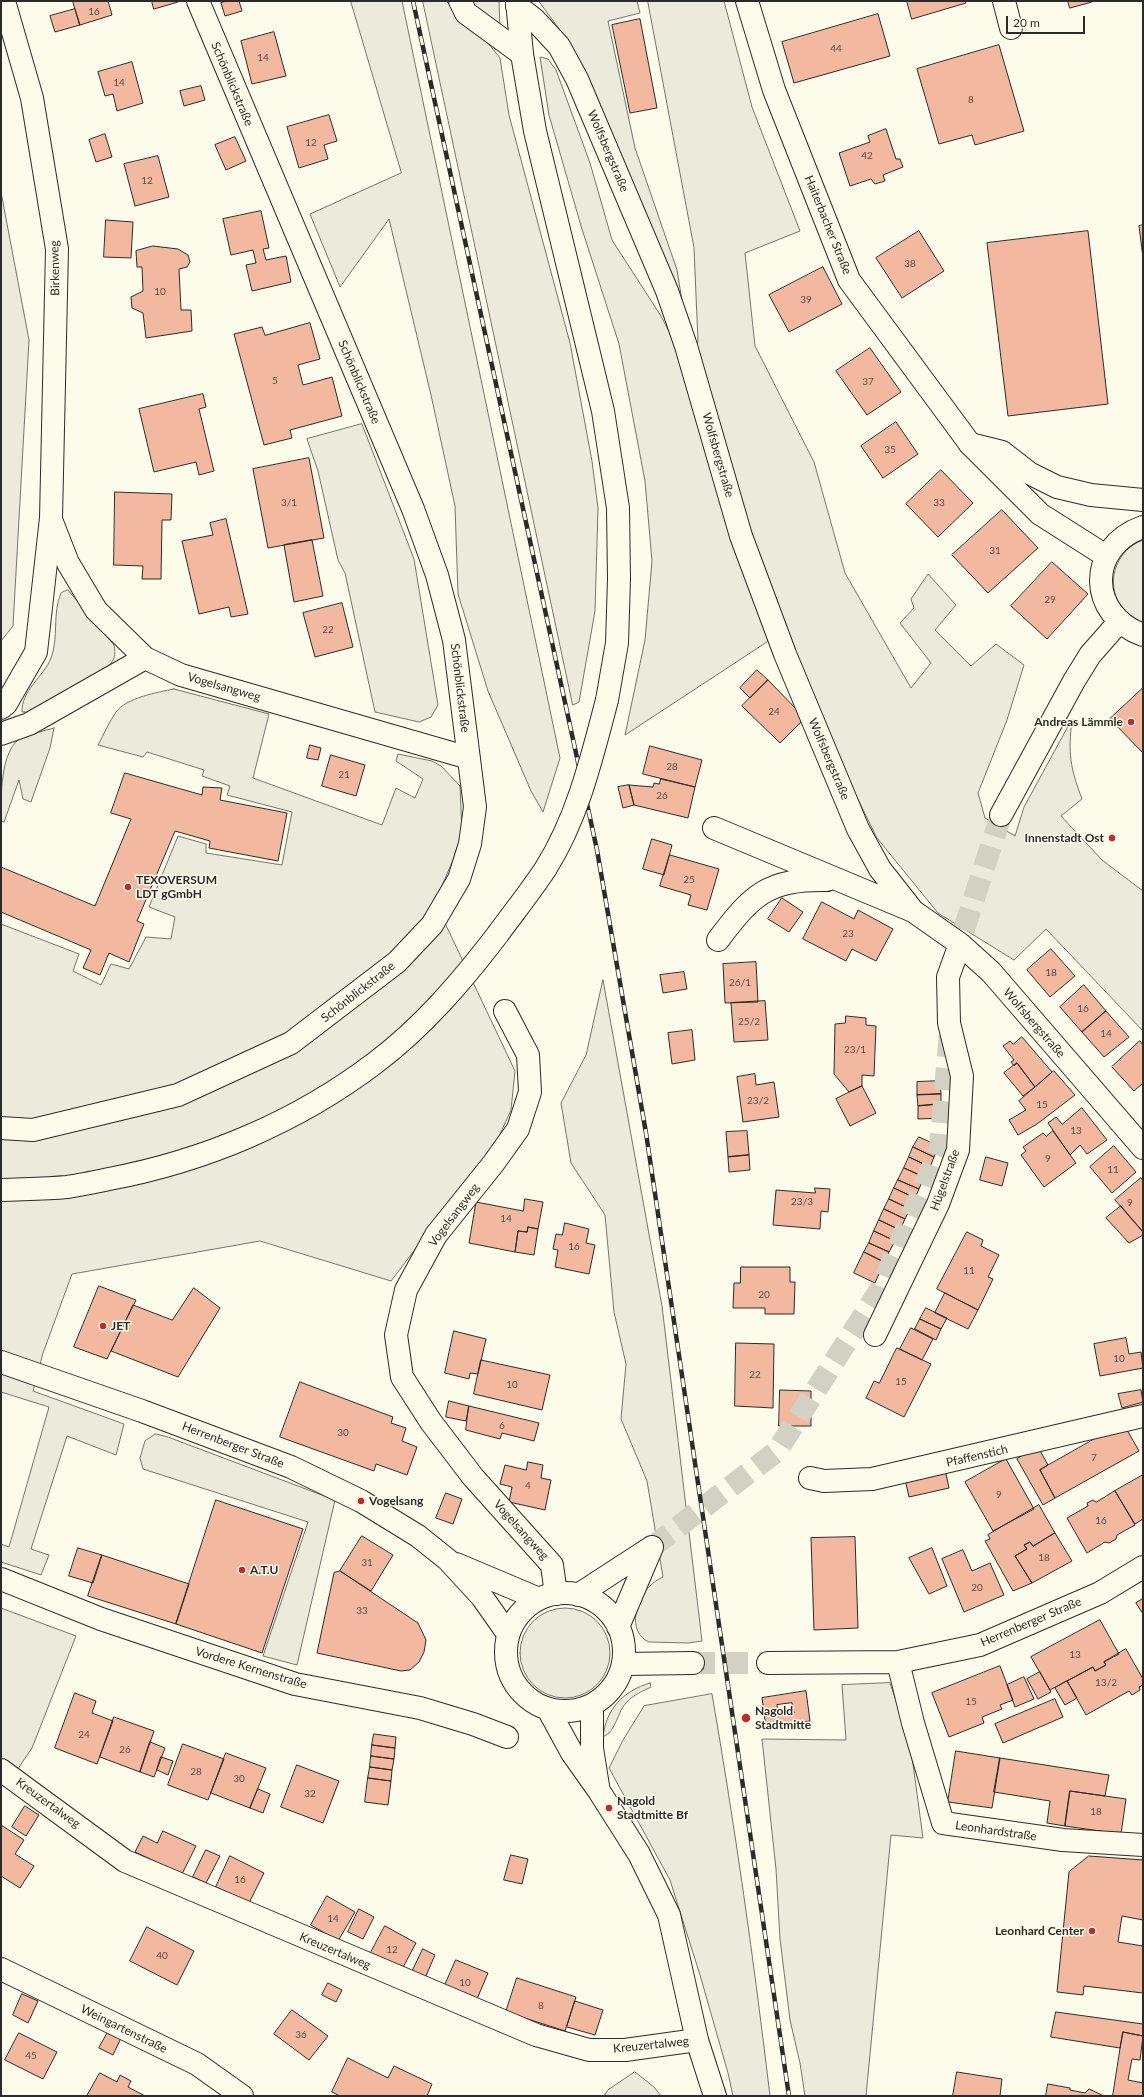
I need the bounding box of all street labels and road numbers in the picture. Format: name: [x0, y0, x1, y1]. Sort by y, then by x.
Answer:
street label: Schönblickstraße: [208, 40, 256, 128]
street label: Wolfsbergstraße: [584, 108, 632, 194]
street label: Haiterbacher Straße: [802, 173, 854, 277]
street label: Birkenweg: [47, 240, 63, 296]
street label: Schönblickstraße: [335, 338, 383, 426]
street label: Wolfsbergstraße: [699, 411, 737, 499]
street label: Schönblickstraße: [447, 643, 473, 733]
street label: Vogelsangweg: [186, 670, 262, 704]
street label: Wolfsbergstraße: [805, 716, 853, 802]
street label: Schönblickstraße: [318, 959, 398, 1025]
street label: Wolfsbergstraße: [1000, 985, 1068, 1061]
street label: Hügelstraße: [927, 1147, 963, 1213]
street label: Vogelsangweg: [426, 1181, 482, 1249]
street label: Herrenberger Straße: [180, 1419, 286, 1471]
street label: Pfaffenstich: [945, 1442, 1009, 1470]
street label: Vogelsangweg: [490, 1497, 552, 1563]
street label: Herrenberger Straße: [978, 1594, 1084, 1650]
street label: Vordere Kernenstraße: [194, 1644, 308, 1692]
street label: Kreuzertalweg: [13, 1775, 83, 1831]
street label: Leonhardstraße: [954, 1818, 1038, 1844]
street label: Kreuzertalweg: [297, 1929, 373, 1973]
street label: Weingartenstraße: [78, 2002, 170, 2056]
street label: Kreuzertalweg: [612, 2034, 690, 2056]

